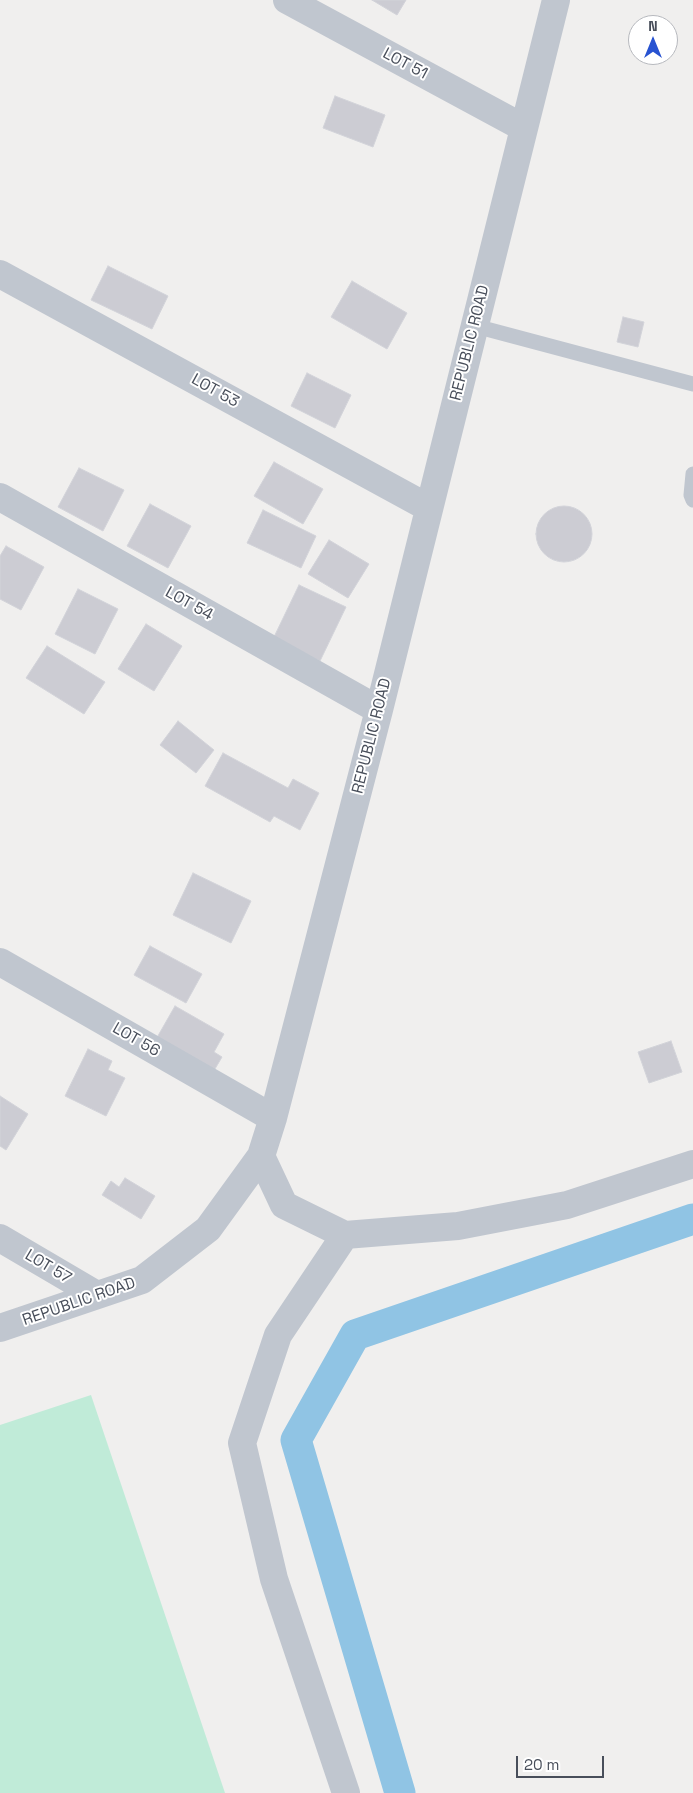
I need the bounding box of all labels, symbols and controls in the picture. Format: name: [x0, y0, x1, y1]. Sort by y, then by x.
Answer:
north arrow: [628, 15, 678, 65]
text: N: [648, 17, 658, 35]
street label: LOT 51: [379, 44, 431, 84]
street label: REPUBLIC ROAD: [446, 283, 494, 403]
street label: LOT 53: [188, 370, 242, 412]
street label: LOT 54: [162, 583, 216, 625]
street label: REPUBLIC ROAD: [348, 676, 396, 796]
street label: LOT 56: [109, 1019, 163, 1061]
street label: LOT 57: [21, 1246, 75, 1288]
street label: REPUBLIC ROAD: [20, 1274, 138, 1330]
scale bar: [518, 1746, 606, 1778]
text: 20 m: [524, 1755, 559, 1774]

